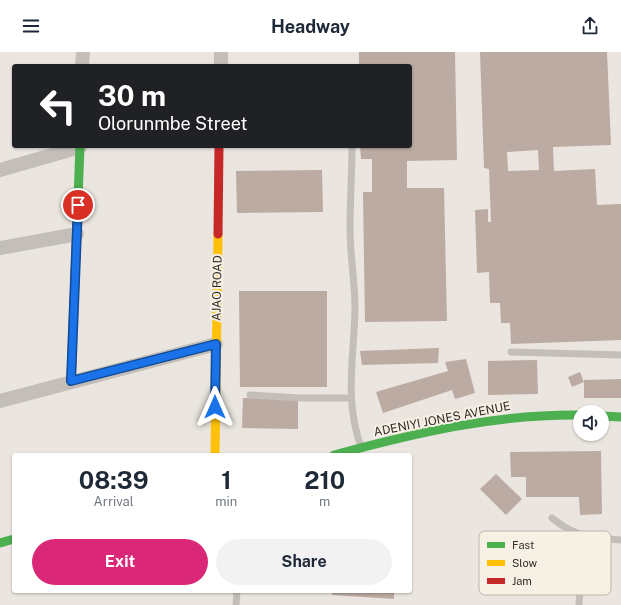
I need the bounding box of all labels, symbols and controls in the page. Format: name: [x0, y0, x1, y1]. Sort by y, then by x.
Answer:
icon: menu: [20, 15, 42, 37]
icon: share: [579, 15, 601, 37]
text: Headway: [271, 16, 350, 37]
text: 30 m: [98, 79, 166, 112]
icon: left: [32, 80, 84, 132]
text: Olorunmbe Street: [98, 113, 248, 134]
pin: [61, 188, 95, 222]
icon: arrive: [67, 194, 89, 216]
street label: AJAO ROAD: [209, 255, 225, 321]
position arrow: [194, 386, 236, 428]
street label: ADENIYI JONES AVENUE: [372, 399, 512, 439]
map controls: [573, 405, 609, 441]
button: sound: [573, 405, 609, 441]
text: 08:39: [79, 466, 148, 494]
text: 1: [221, 466, 231, 494]
text: 210: [304, 466, 345, 494]
text: Arrival: [94, 494, 134, 509]
text: min: [215, 494, 237, 509]
text: m: [319, 494, 330, 509]
legend: [479, 531, 611, 595]
button: Exit: [32, 539, 208, 585]
button: Share: [216, 539, 392, 585]
text: Fast: [512, 539, 534, 551]
text: Slow: [512, 557, 538, 569]
text: Jam: [512, 575, 532, 587]

